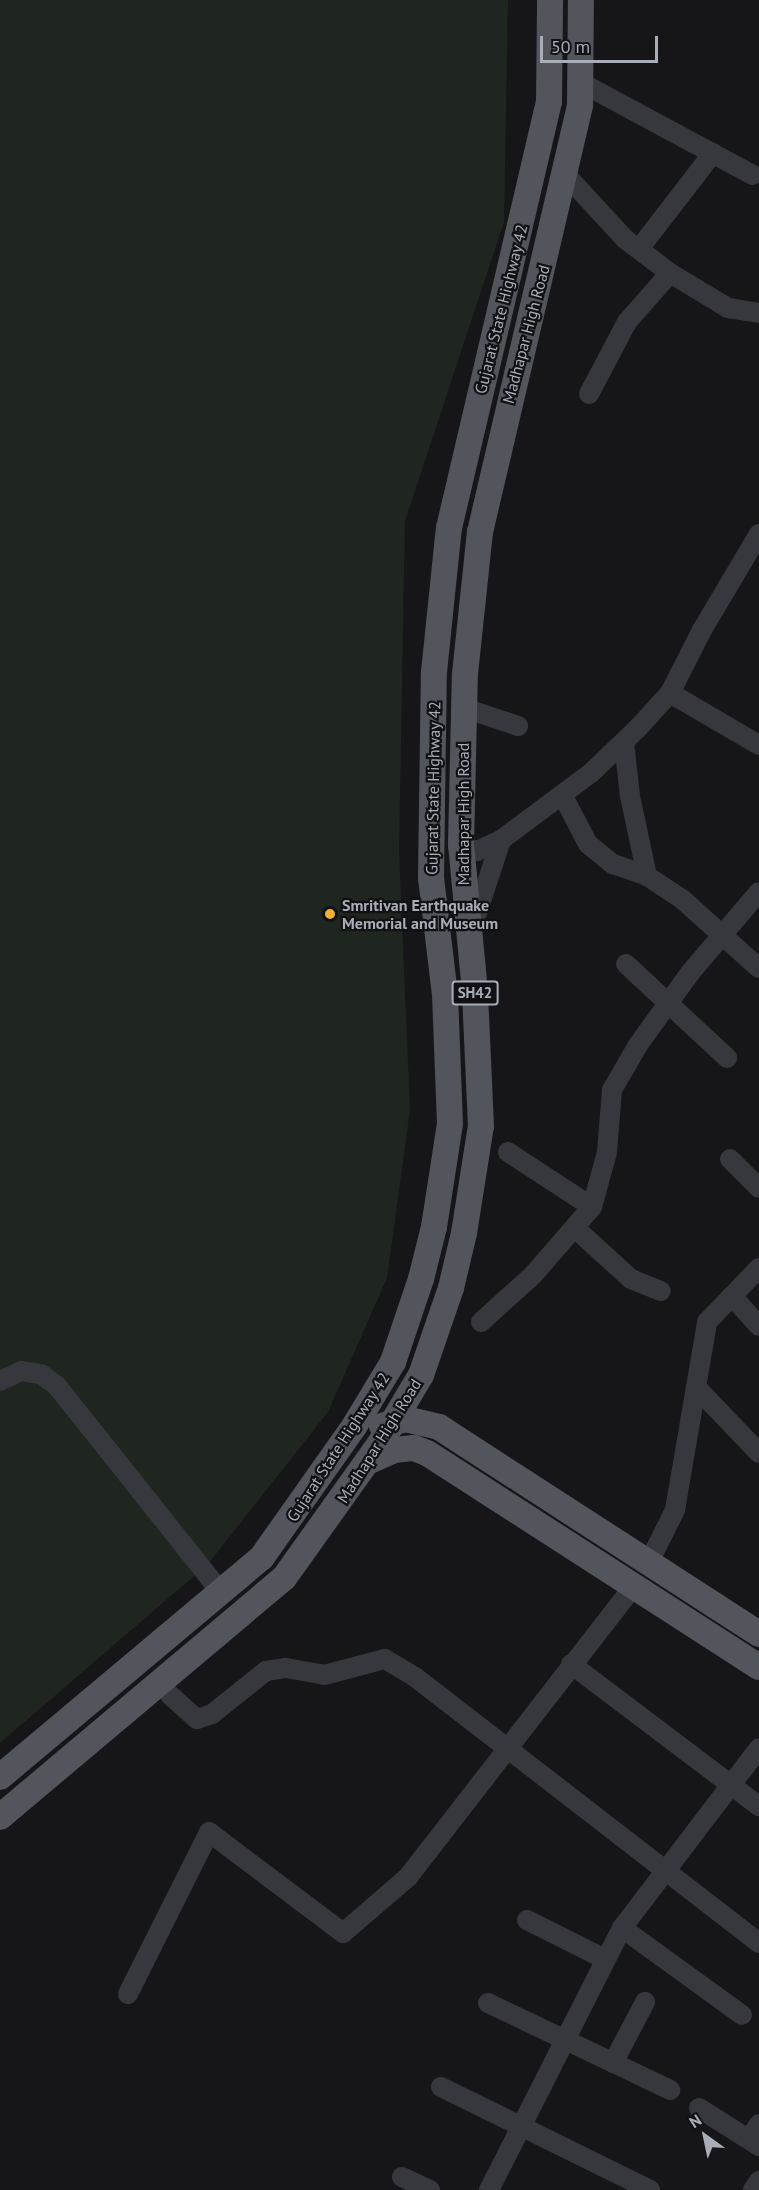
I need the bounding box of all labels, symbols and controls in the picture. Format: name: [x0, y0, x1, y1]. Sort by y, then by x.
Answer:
scale bar: [543, 24, 662, 62]
text: 50 m: [551, 35, 590, 58]
street label: Gujarat State Highway 42: [471, 222, 531, 396]
street label: Madhapar High Road: [498, 263, 554, 405]
street label: Gujarat State Highway 42: [422, 701, 444, 875]
street label: Madhapar High Road: [453, 743, 473, 885]
place label: Smritivan Earthquake Memorial and Museum: [342, 895, 498, 933]
marker: Smritivan Earthquake Memorial and Museum: [323, 907, 337, 921]
road number: SH42: [451, 981, 499, 1005]
street label: Gujarat State Highway 42: [282, 1369, 394, 1525]
street label: Madhapar High Road: [333, 1375, 425, 1507]
north arrow: [675, 2106, 735, 2166]
text: N: [685, 2110, 705, 2132]

